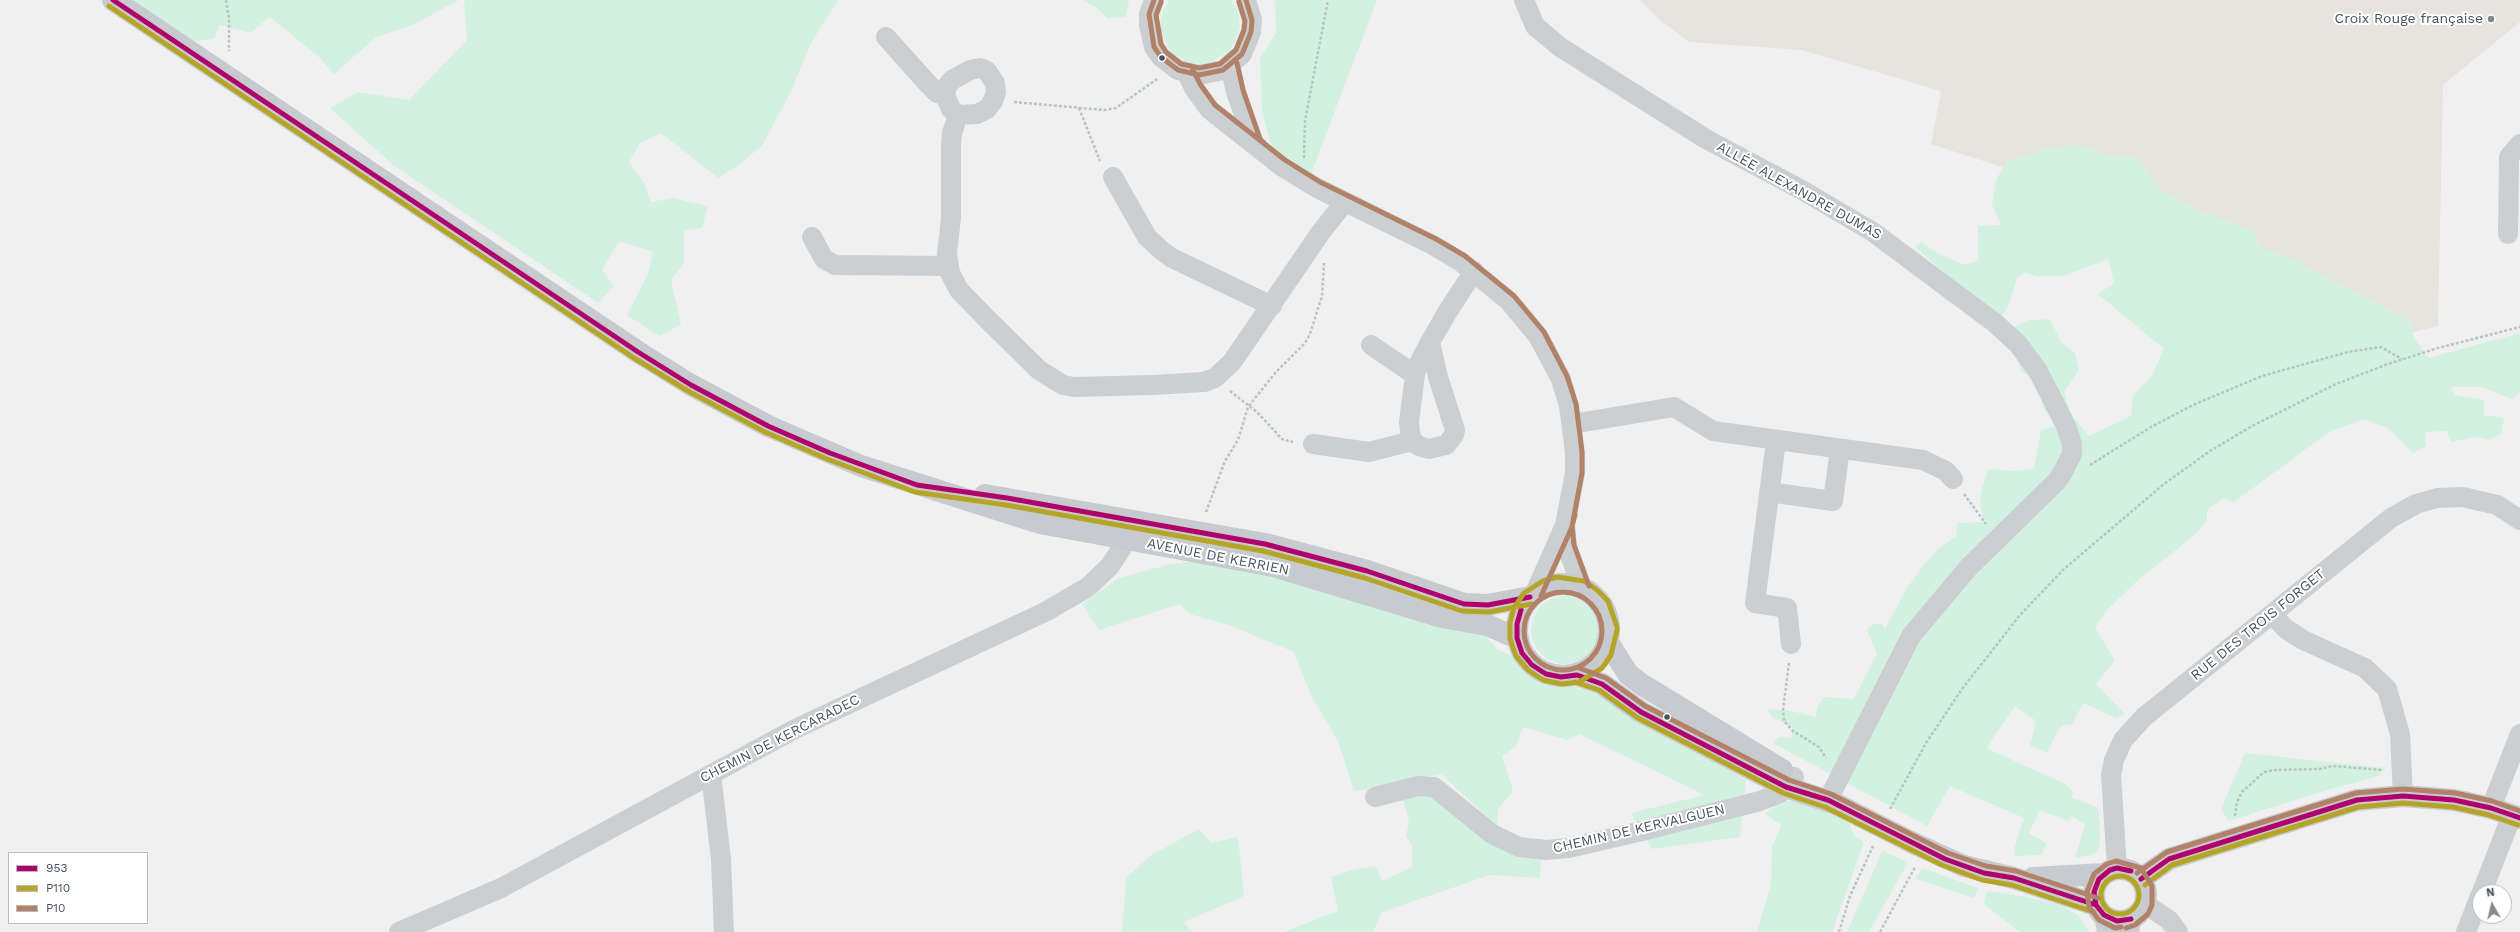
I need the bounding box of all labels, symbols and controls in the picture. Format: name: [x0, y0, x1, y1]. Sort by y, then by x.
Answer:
place label: Croix Rouge française: [2335, 11, 2483, 27]
marker: Croix Rouge française: [2486, 14, 2496, 24]
unlabelled marker: [1157, 53, 1167, 63]
street label: ALLÉE ALEXANDRE DUMAS: [1714, 139, 1884, 243]
street label: AVENUE DE KERRIEN: [1146, 535, 1290, 579]
street label: RUE DES TROIS FORGET: [2188, 566, 2328, 684]
street label: CHEMIN DE KERCARADEC: [697, 691, 863, 787]
unlabelled marker: [1662, 712, 1672, 722]
street label: CHEMIN DE KERVALGUEN: [1551, 801, 1727, 857]
legend: [8, 852, 148, 924]
text: 953: [46, 861, 67, 875]
text: P110: [46, 881, 70, 895]
north arrow: [2472, 884, 2512, 924]
text: N: [2485, 886, 2495, 900]
text: P10: [46, 901, 65, 915]

